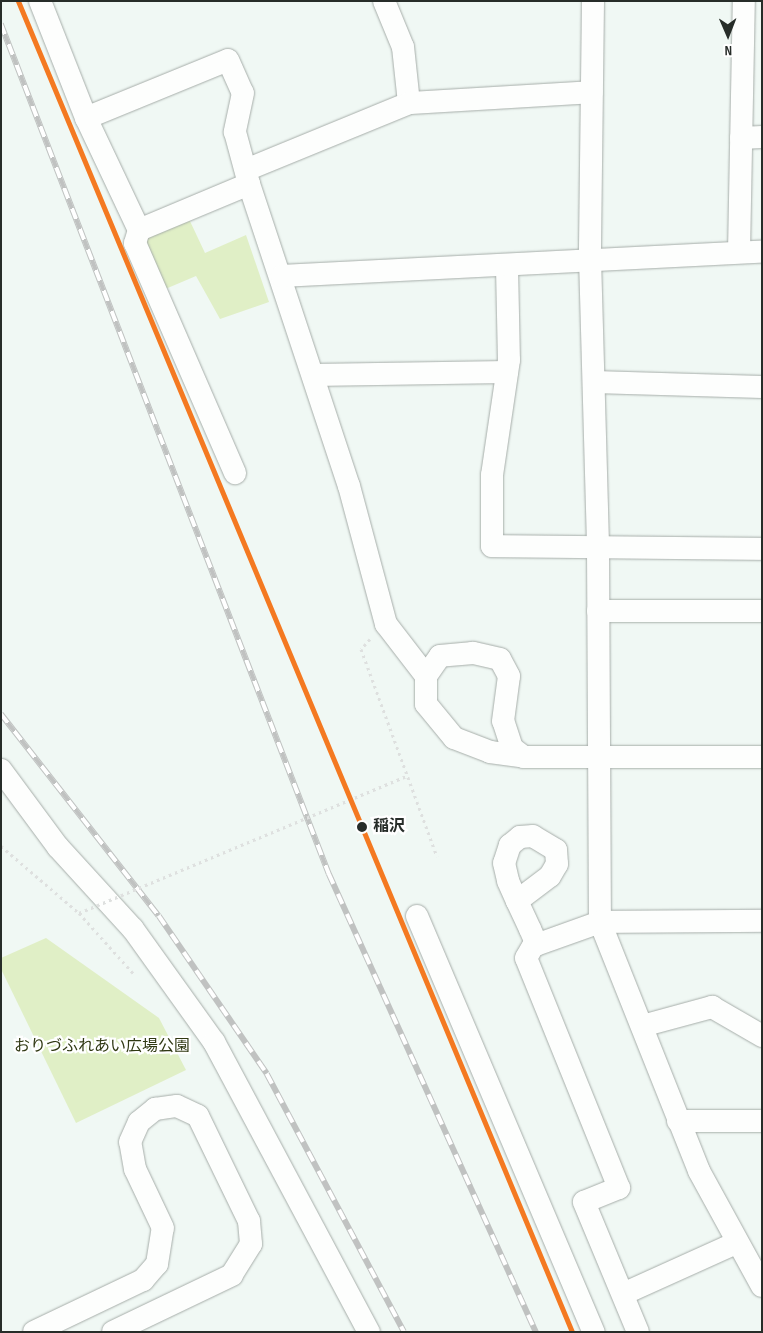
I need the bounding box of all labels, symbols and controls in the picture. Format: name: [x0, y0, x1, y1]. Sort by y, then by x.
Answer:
north arrow: [703, 10, 753, 60]
text: N: [724, 42, 732, 59]
place label: 稲沢: [373, 817, 405, 837]
marker: 稲沢: [355, 820, 369, 834]
park label: おりづふれあい広場公園: [14, 1037, 190, 1057]

